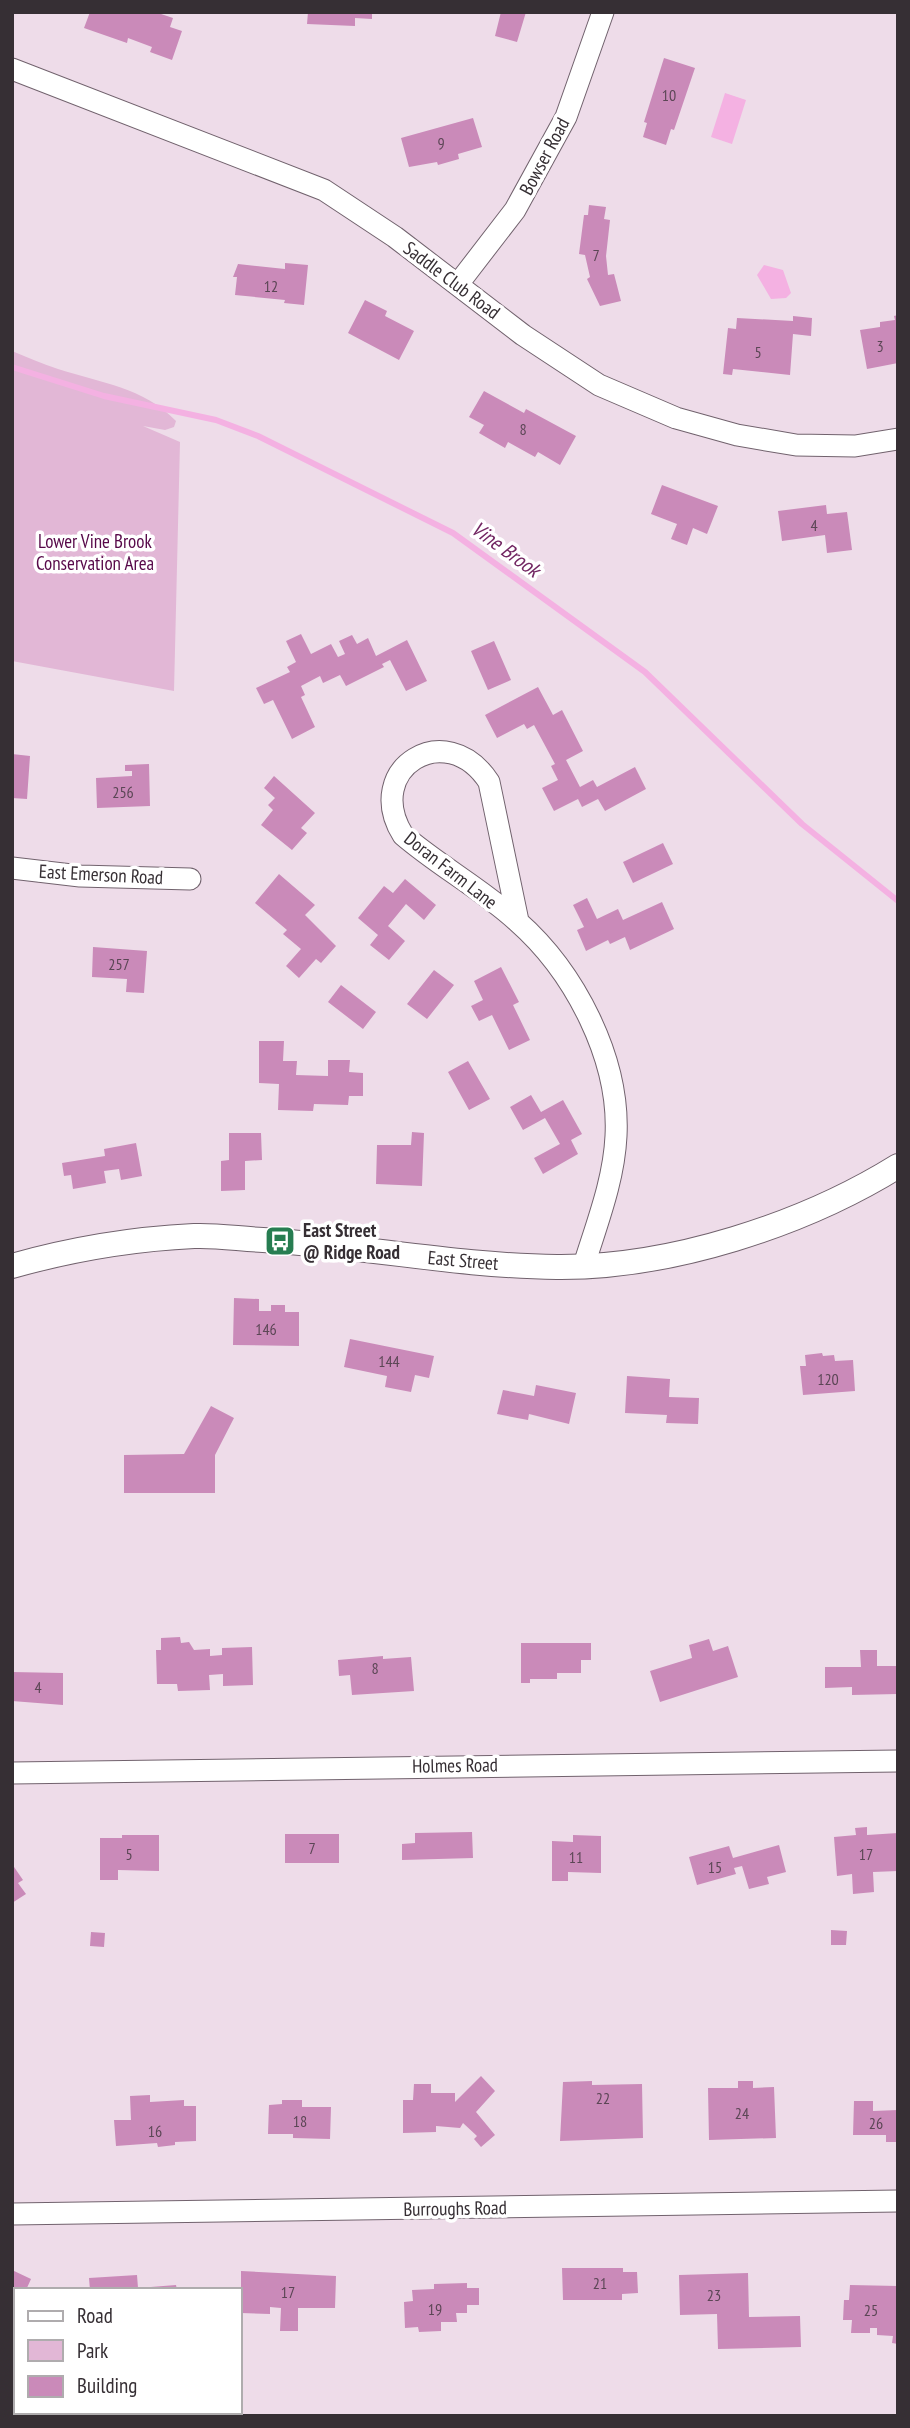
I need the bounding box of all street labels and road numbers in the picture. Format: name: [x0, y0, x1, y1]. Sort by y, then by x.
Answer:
street label: Bowser Road: [514, 113, 574, 199]
street label: Saddle Club Road: [399, 236, 505, 324]
street label: Doran Farm Lane: [400, 826, 503, 914]
street label: East Emerson Road: [38, 859, 164, 889]
street label: East Street: [427, 1245, 500, 1275]
street label: Holmes Road: [412, 1752, 498, 1778]
street label: Burroughs Road: [403, 2195, 507, 2221]

